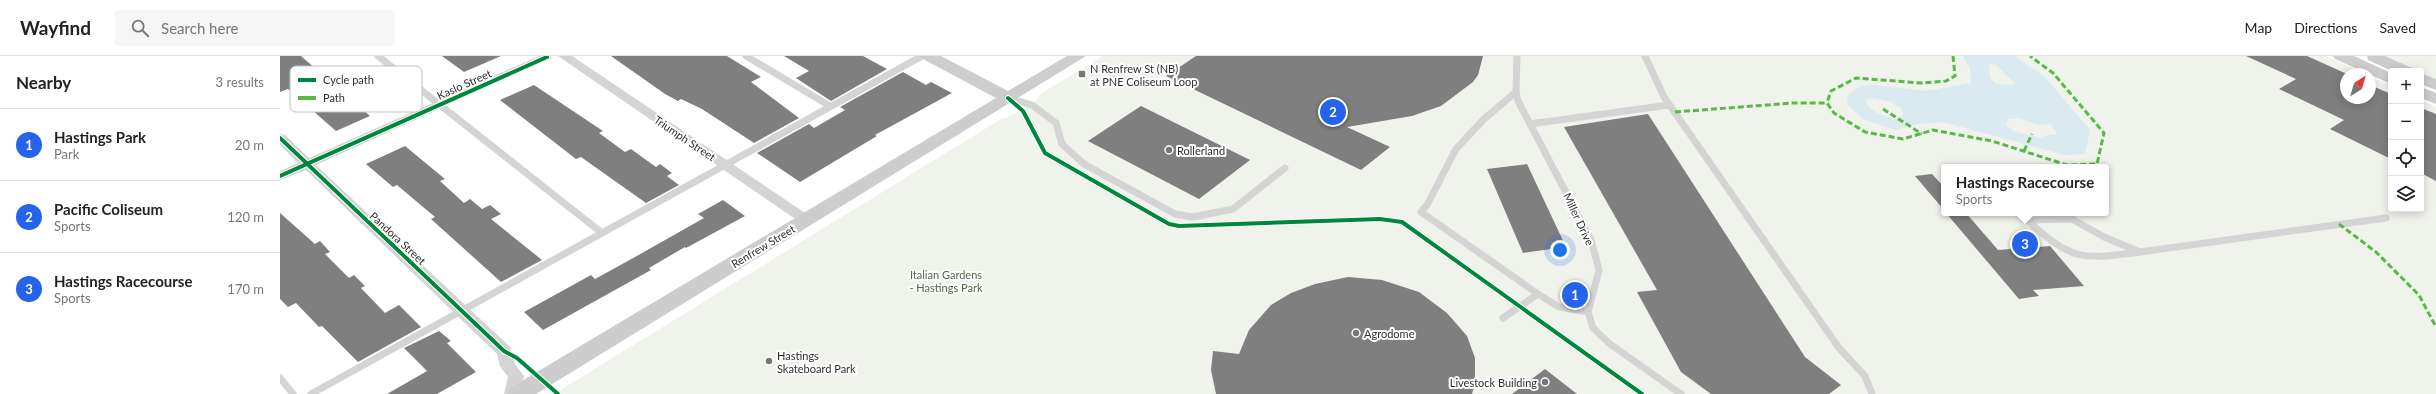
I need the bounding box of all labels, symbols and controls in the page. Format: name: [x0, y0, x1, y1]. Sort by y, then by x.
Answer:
search box: [115, 10, 395, 46]
text: Wayfind: [20, 16, 91, 39]
icon: search: [129, 17, 151, 39]
text: Search here: [161, 19, 238, 37]
text: Map: [2245, 19, 2272, 36]
text: Directions: [2294, 19, 2357, 36]
text: Saved: [2379, 19, 2416, 36]
place label: N Renfrew St (NB) at PNE Coliseum Loop: [1090, 62, 1198, 88]
legend: [290, 66, 422, 112]
street label: Kaslo Street: [435, 66, 493, 102]
north arrow: [2340, 68, 2376, 104]
map controls: [2388, 68, 2424, 212]
button: +: [2388, 68, 2424, 104]
marker: N Renfrew St (NB) at PNE Coliseum Loop: [1077, 69, 1087, 79]
text: Nearby: [16, 72, 71, 93]
text: Cycle path: [323, 73, 374, 86]
text: 3 results: [216, 74, 264, 90]
text: Path: [323, 91, 345, 104]
pin: 2: [1320, 97, 1346, 127]
button: −: [2388, 104, 2424, 140]
street label: Triumph Street: [652, 113, 718, 163]
text: Hastings Park: [54, 128, 146, 146]
text: 1: [25, 137, 33, 153]
text: 20 m: [235, 137, 264, 153]
button: locate: [2388, 140, 2424, 176]
place label: Rollerland: [1177, 144, 1225, 157]
marker: Rollerland: [1164, 145, 1174, 155]
text: Park: [54, 146, 79, 162]
popup: [1941, 164, 2109, 216]
text: Hastings Racecourse: [1956, 173, 2094, 191]
button: layers: [2388, 176, 2424, 212]
street label: Miller Drive: [1561, 191, 1597, 248]
text: Sports: [1956, 191, 1992, 207]
text: Pacific Coliseum: [54, 200, 163, 218]
text: 2: [25, 209, 33, 225]
text: 120 m: [227, 209, 264, 225]
street label: Pandora Street: [367, 209, 429, 267]
text: Sports: [54, 218, 91, 234]
street label: Renfrew Street: [729, 222, 797, 270]
pin: 3: [2012, 229, 2038, 259]
your location: [1550, 240, 1570, 260]
park label: Italian Gardens - Hastings Park: [909, 268, 983, 294]
text: Hastings Racecourse: [54, 272, 192, 290]
pin: 1: [1562, 280, 1588, 310]
text: 3: [25, 281, 33, 297]
text: 170 m: [227, 281, 264, 297]
text: Sports: [54, 290, 91, 306]
place label: Agrodome: [1364, 327, 1415, 340]
marker: Agrodome: [1351, 328, 1361, 338]
place label: Hastings Skateboard Park: [777, 349, 856, 375]
marker: Hastings Skateboard Park: [764, 356, 774, 366]
place label: Livestock Building: [1450, 376, 1537, 389]
marker: Livestock Building: [1540, 377, 1550, 387]

